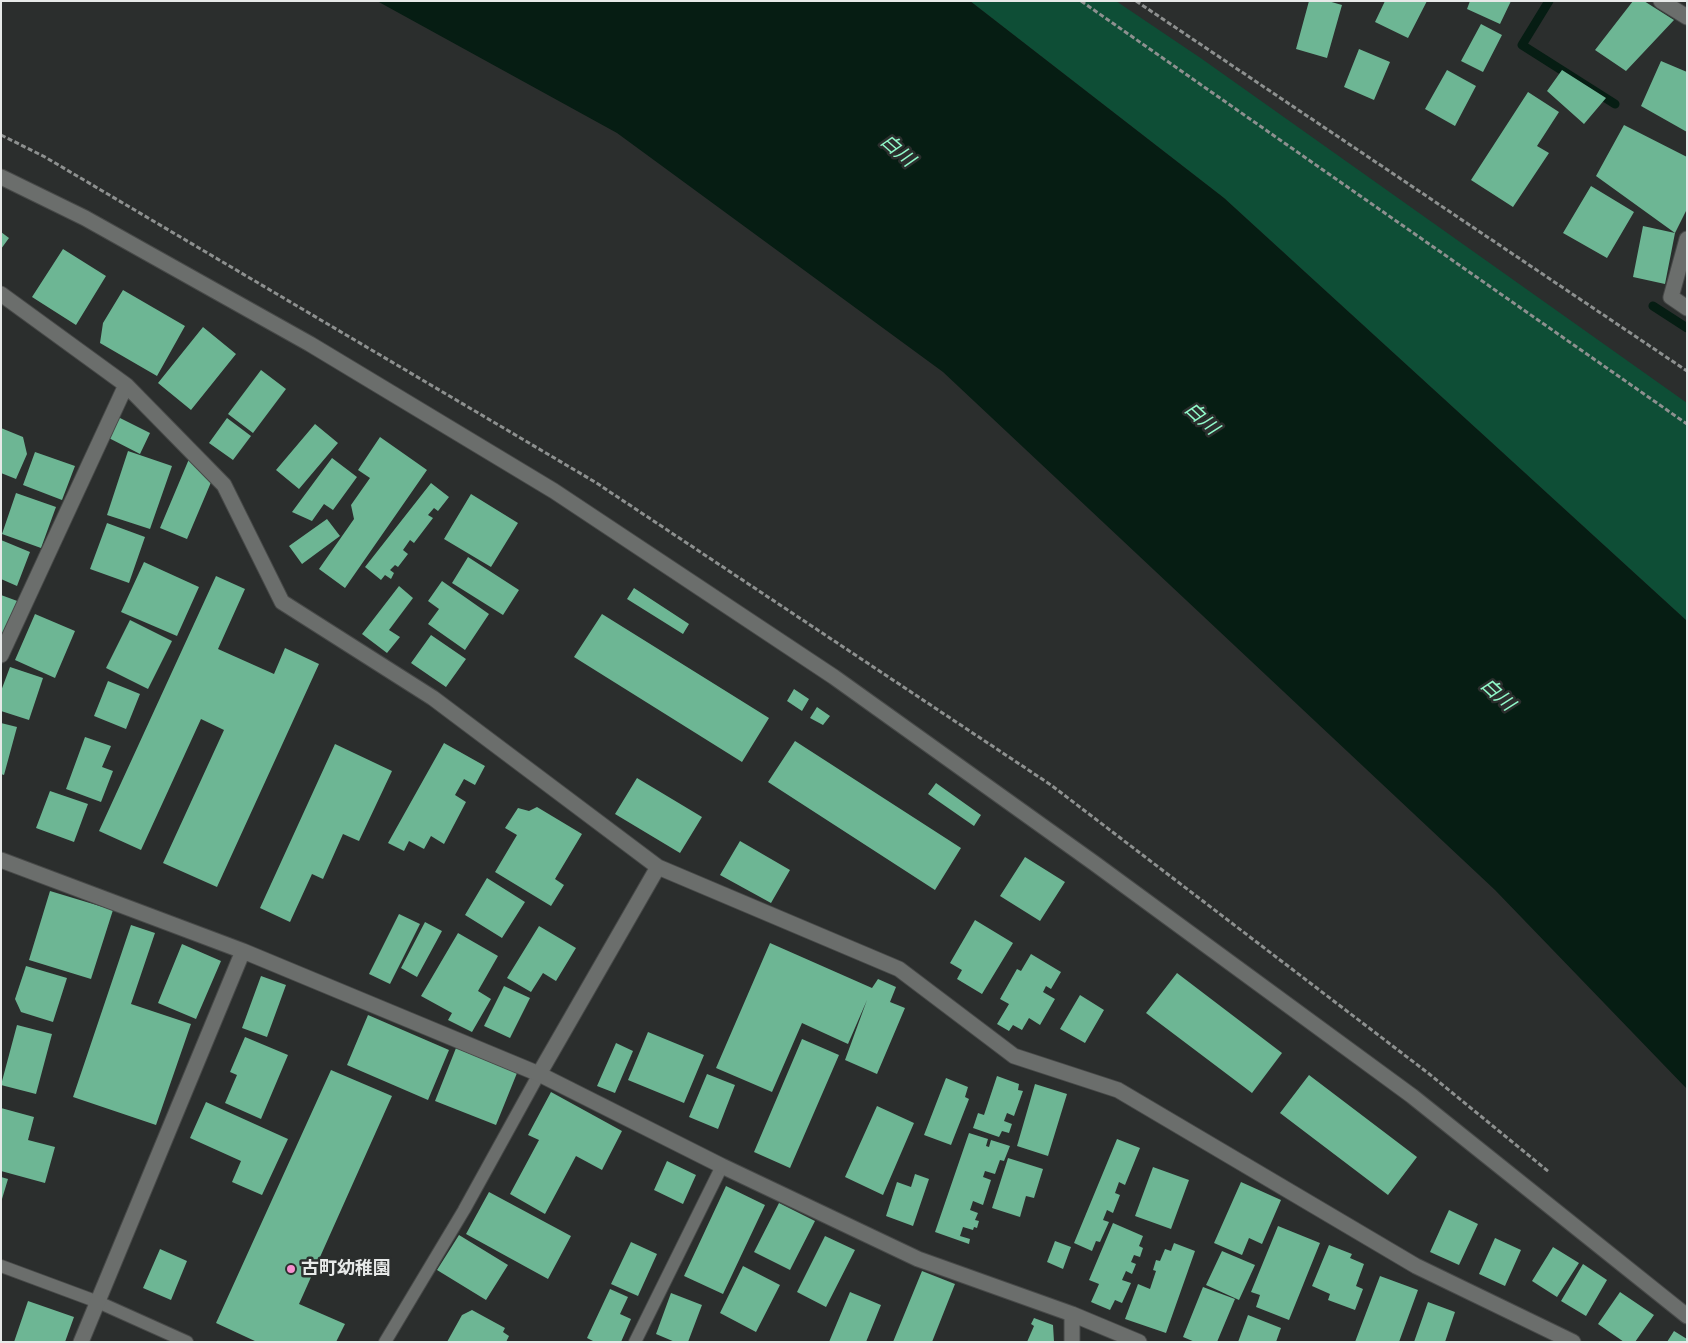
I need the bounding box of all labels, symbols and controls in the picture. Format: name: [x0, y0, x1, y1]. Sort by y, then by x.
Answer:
water label: 白川: [875, 130, 919, 172]
water label: 白川: [1179, 398, 1223, 440]
water label: 白川: [1475, 674, 1519, 716]
place label: 古町幼稚園: [301, 1258, 391, 1280]
marker: 古町幼稚園: [285, 1263, 297, 1275]

